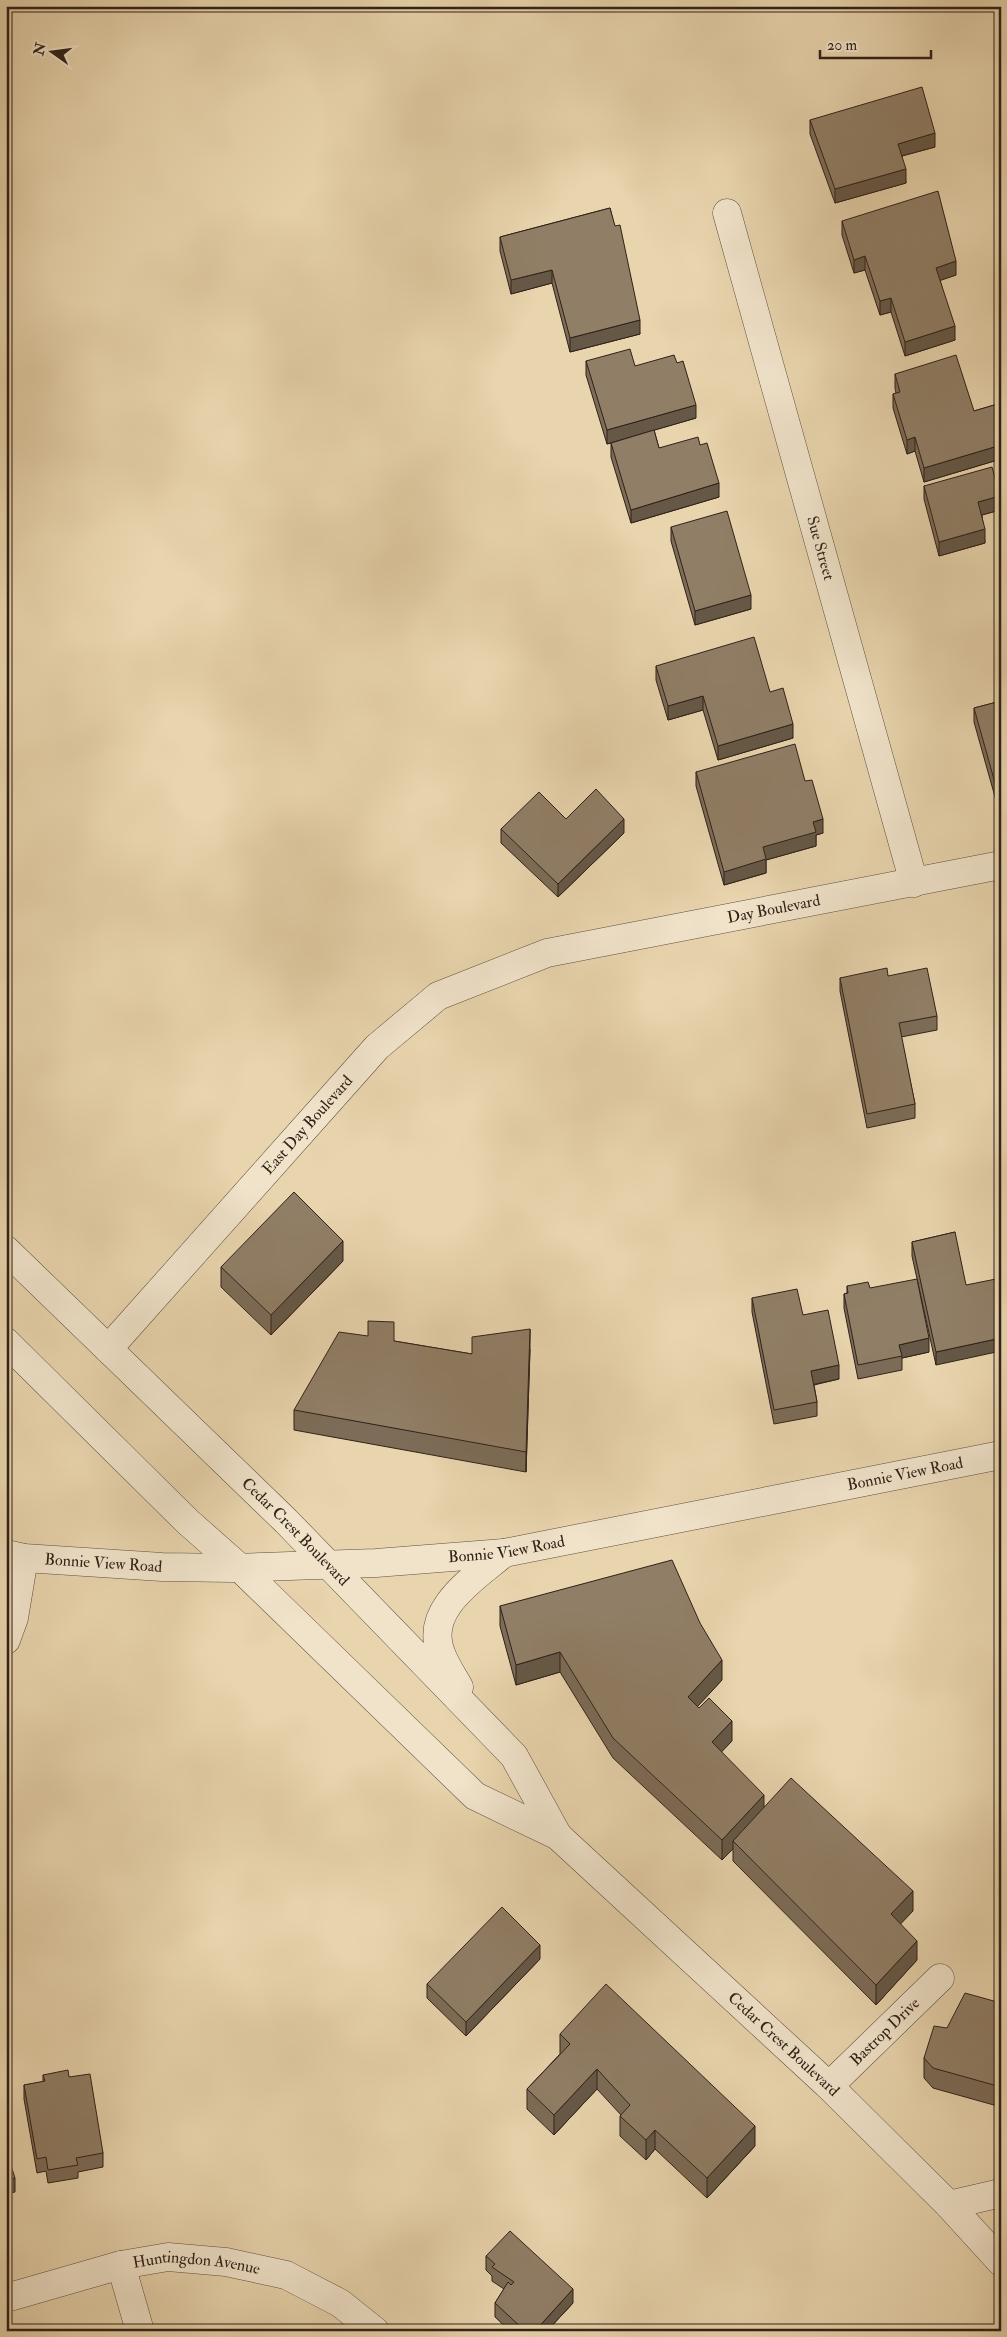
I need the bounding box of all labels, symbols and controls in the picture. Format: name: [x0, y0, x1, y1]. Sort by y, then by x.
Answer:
north arrow: [28, 28, 78, 78]
scale bar: [820, 28, 931, 60]
text: 20 m: [827, 36, 857, 55]
text: N: [30, 40, 50, 58]
street label: Sue Street: [802, 514, 839, 583]
street label: Day Boulevard: [726, 890, 822, 928]
street label: East Day Boulevard: [258, 1071, 357, 1179]
street label: Bonnie View Road: [845, 1453, 965, 1495]
street label: Cedar Crest Boulevard: [237, 1473, 354, 1590]
street label: Bonnie View Road: [447, 1531, 567, 1567]
street label: Bonnie View Road: [44, 1549, 163, 1577]
street label: Cedar Crest Boulevard: [724, 1988, 844, 2101]
street label: Bastrop Drive: [846, 1993, 924, 2070]
street label: Huntingdon Avenue: [131, 2247, 262, 2279]

